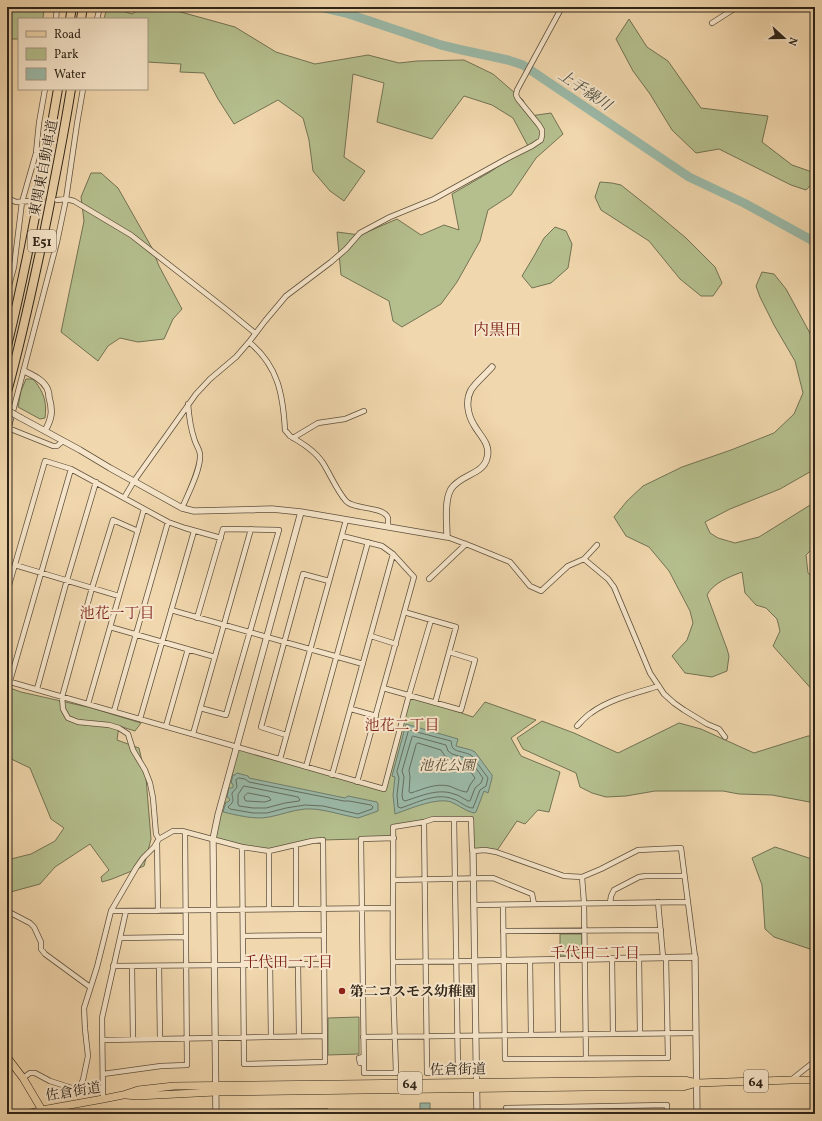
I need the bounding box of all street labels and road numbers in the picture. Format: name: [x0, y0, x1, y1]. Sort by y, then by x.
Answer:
street label: 東関東自動車道: [26, 118, 63, 218]
road number: E51: [28, 230, 56, 252]
street label: 佐倉街道: [430, 1061, 486, 1080]
road number: 64: [744, 1070, 768, 1092]
road number: 64: [398, 1072, 422, 1094]
street label: 佐倉街道: [44, 1079, 102, 1106]

